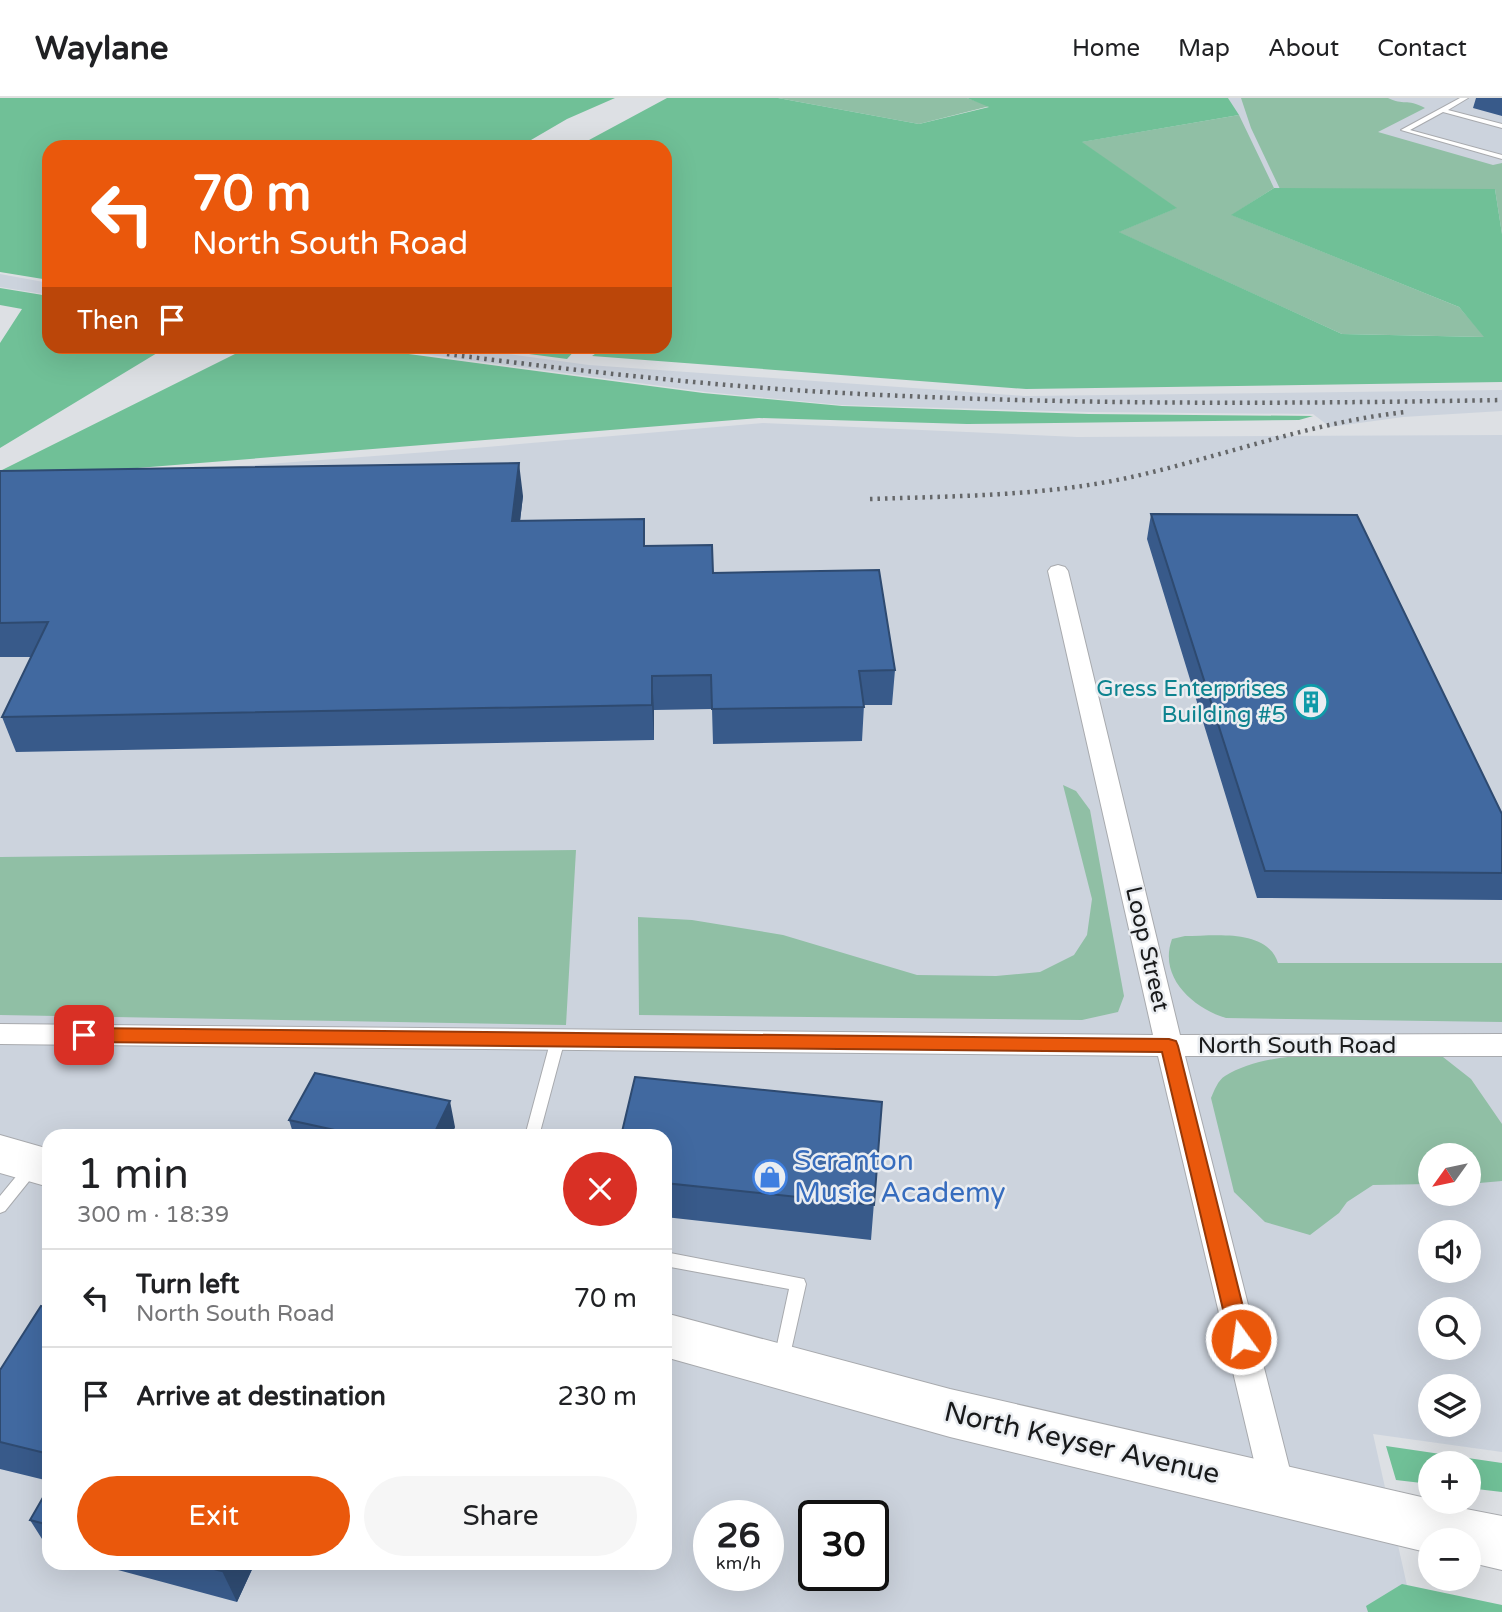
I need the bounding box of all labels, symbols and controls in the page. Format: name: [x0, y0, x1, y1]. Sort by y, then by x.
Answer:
text: Waylane: [35, 29, 169, 68]
text: Home: [1072, 34, 1140, 63]
text: Map: [1178, 34, 1230, 63]
text: About: [1268, 34, 1339, 63]
text: Contact: [1377, 34, 1467, 63]
text: 70 m: [192, 165, 311, 224]
icon: left: [77, 168, 168, 259]
text: North South Road: [192, 225, 468, 263]
icon: arrive: [153, 301, 191, 339]
text: Then: [77, 305, 139, 336]
place label: Gress Enterprises Building #5: [1096, 675, 1286, 729]
building icon: Gress Enterprises Building #5: [1292, 683, 1330, 721]
street label: Loop Street: [1119, 884, 1175, 1014]
pin: [54, 1005, 114, 1065]
icon: arrive: [65, 1016, 103, 1054]
street label: North South Road: [1198, 1032, 1396, 1060]
north arrow: [1418, 1143, 1480, 1206]
map controls: [1418, 1143, 1481, 1591]
place label: Scranton Music Academy: [794, 1144, 1006, 1210]
text: 1 min: [77, 1149, 189, 1200]
button: close: [563, 1152, 637, 1226]
shop icon: Scranton Music Academy: [751, 1158, 789, 1196]
text: 300 m · 18:39: [77, 1201, 229, 1229]
button: sound: [1418, 1220, 1481, 1283]
text: Turn left: [136, 1269, 239, 1300]
icon: left: [77, 1279, 115, 1317]
text: 70 m: [574, 1283, 637, 1314]
button: search: [1418, 1297, 1481, 1360]
text: North South Road: [136, 1300, 334, 1328]
position arrow: [1204, 1302, 1278, 1376]
button: layers: [1418, 1374, 1481, 1437]
icon: arrive: [77, 1377, 115, 1415]
text: Arrive at destination: [136, 1381, 386, 1412]
text: 230 m: [557, 1381, 637, 1412]
street label: North Keyser Avenue: [941, 1395, 1223, 1491]
button: +: [1418, 1451, 1481, 1514]
button: Exit: [77, 1476, 350, 1556]
button: Share: [364, 1476, 637, 1556]
speed limit sign: 30: [798, 1500, 889, 1591]
text: 26: [717, 1515, 760, 1557]
button: −: [1418, 1528, 1481, 1591]
text: km/h: [716, 1552, 761, 1574]

